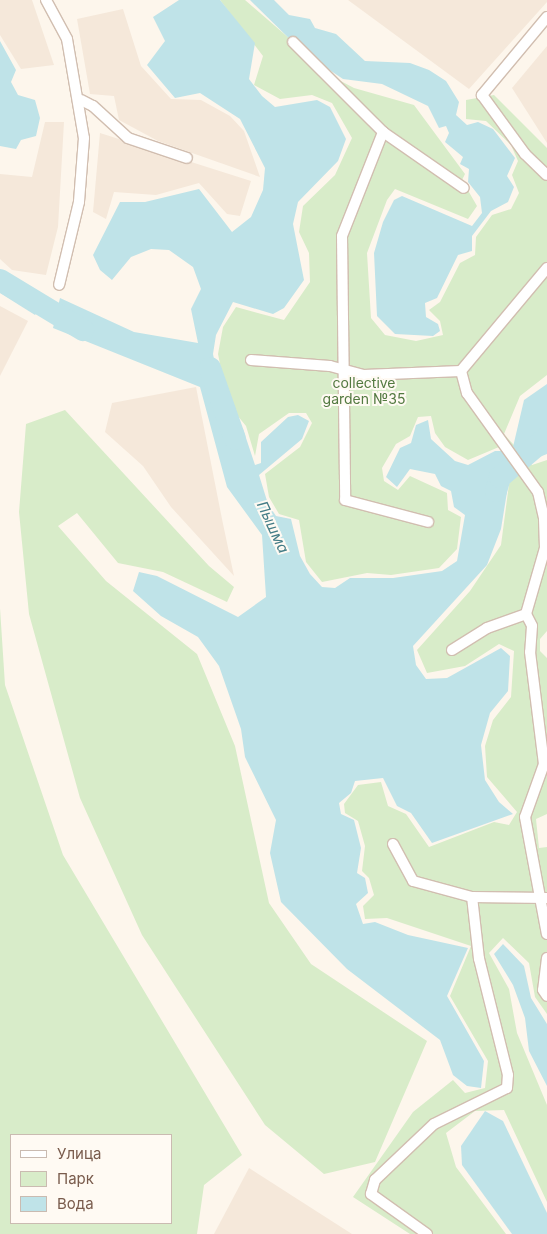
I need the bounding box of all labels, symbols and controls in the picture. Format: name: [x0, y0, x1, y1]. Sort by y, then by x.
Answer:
park label: collective garden №35: [323, 375, 405, 408]
water label: Пышма: [253, 498, 293, 556]
legend: [10, 1134, 172, 1224]
text: Улица: [57, 1144, 101, 1163]
text: Парк: [57, 1169, 94, 1188]
text: Вода: [57, 1194, 94, 1213]

